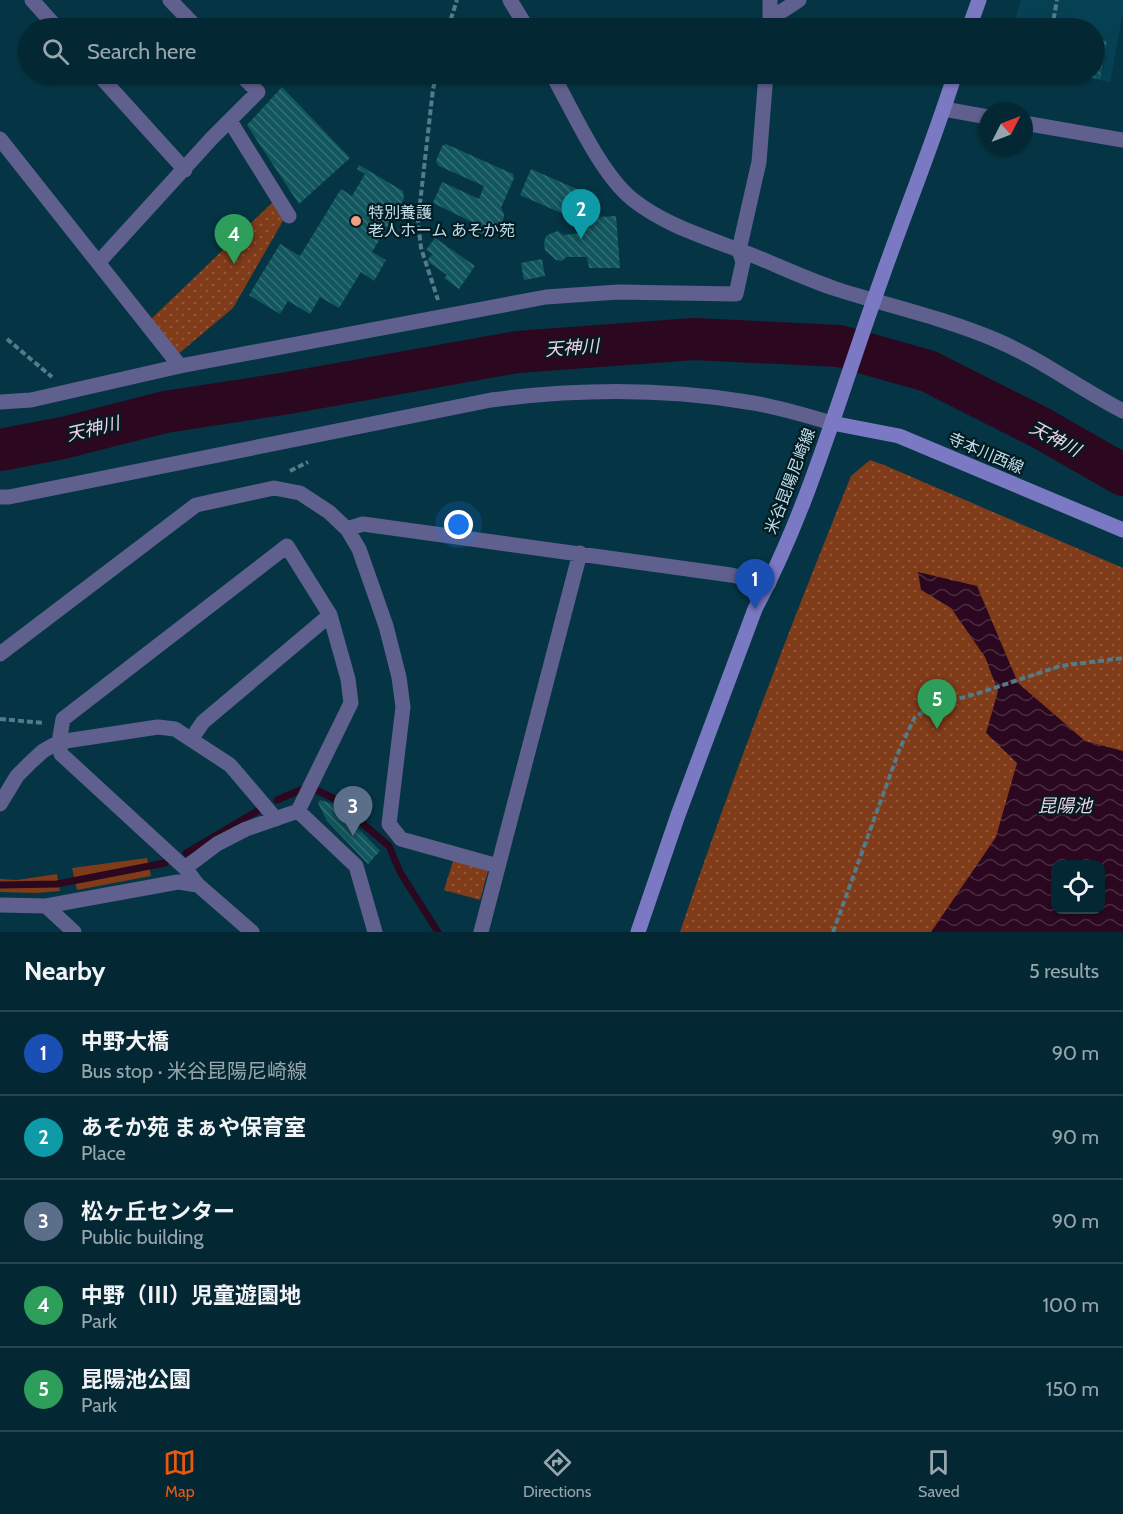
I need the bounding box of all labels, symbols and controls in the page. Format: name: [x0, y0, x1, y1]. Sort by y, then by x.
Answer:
search box: [18, 18, 1105, 84]
icon: search: [39, 35, 72, 68]
text: Search here: [87, 38, 196, 65]
north arrow: [979, 102, 1033, 156]
pin: 2: [562, 190, 600, 239]
place label: 特別養護 老人ホーム あそか苑: [368, 203, 515, 240]
pin: 4: [214, 214, 254, 264]
marker: 特別養護 老人ホーム あそか苑: [349, 214, 363, 228]
water label: 天神川: [544, 335, 602, 361]
water label: 天神川: [64, 412, 124, 446]
water label: 天神川: [1026, 417, 1086, 462]
street label: 米谷昆陽尼崎線: [761, 425, 819, 537]
street label: 寺本川西線: [945, 429, 1027, 477]
your location: [444, 510, 473, 539]
pin: 1: [736, 560, 774, 609]
pin: 5: [918, 680, 956, 729]
pin: 3: [334, 786, 372, 836]
water label: 昆陽池: [1038, 795, 1094, 817]
map controls: [1051, 860, 1105, 914]
button: locate: [1051, 860, 1105, 914]
text: Nearby: [24, 955, 105, 987]
text: 5 results: [1029, 959, 1099, 983]
text: 中野大橋: [81, 1028, 169, 1055]
text: 1: [40, 1041, 47, 1065]
text: 90 m: [1052, 1041, 1099, 1065]
text: Bus stop · 米谷昆陽尼崎線: [81, 1059, 307, 1083]
text: あそか苑 まぁや保育室: [81, 1114, 306, 1141]
text: 2: [38, 1125, 49, 1149]
text: 90 m: [1052, 1125, 1099, 1149]
text: Place: [81, 1141, 126, 1165]
text: 松ヶ丘センター: [81, 1198, 235, 1225]
text: 3: [38, 1209, 49, 1233]
text: 90 m: [1052, 1209, 1099, 1233]
text: Public building: [81, 1225, 203, 1249]
text: 中野（Ⅲ）児童遊園地: [81, 1282, 301, 1309]
text: 4: [37, 1293, 50, 1317]
text: 100 m: [1043, 1293, 1099, 1317]
text: Park: [81, 1309, 117, 1333]
text: 昆陽池公園: [81, 1366, 191, 1393]
text: 5: [38, 1377, 49, 1401]
text: 150 m: [1046, 1377, 1099, 1401]
text: Park: [81, 1393, 117, 1417]
tab: Map: [163, 1446, 196, 1501]
tab: Directions: [523, 1446, 591, 1501]
tab: Saved: [918, 1446, 960, 1501]

